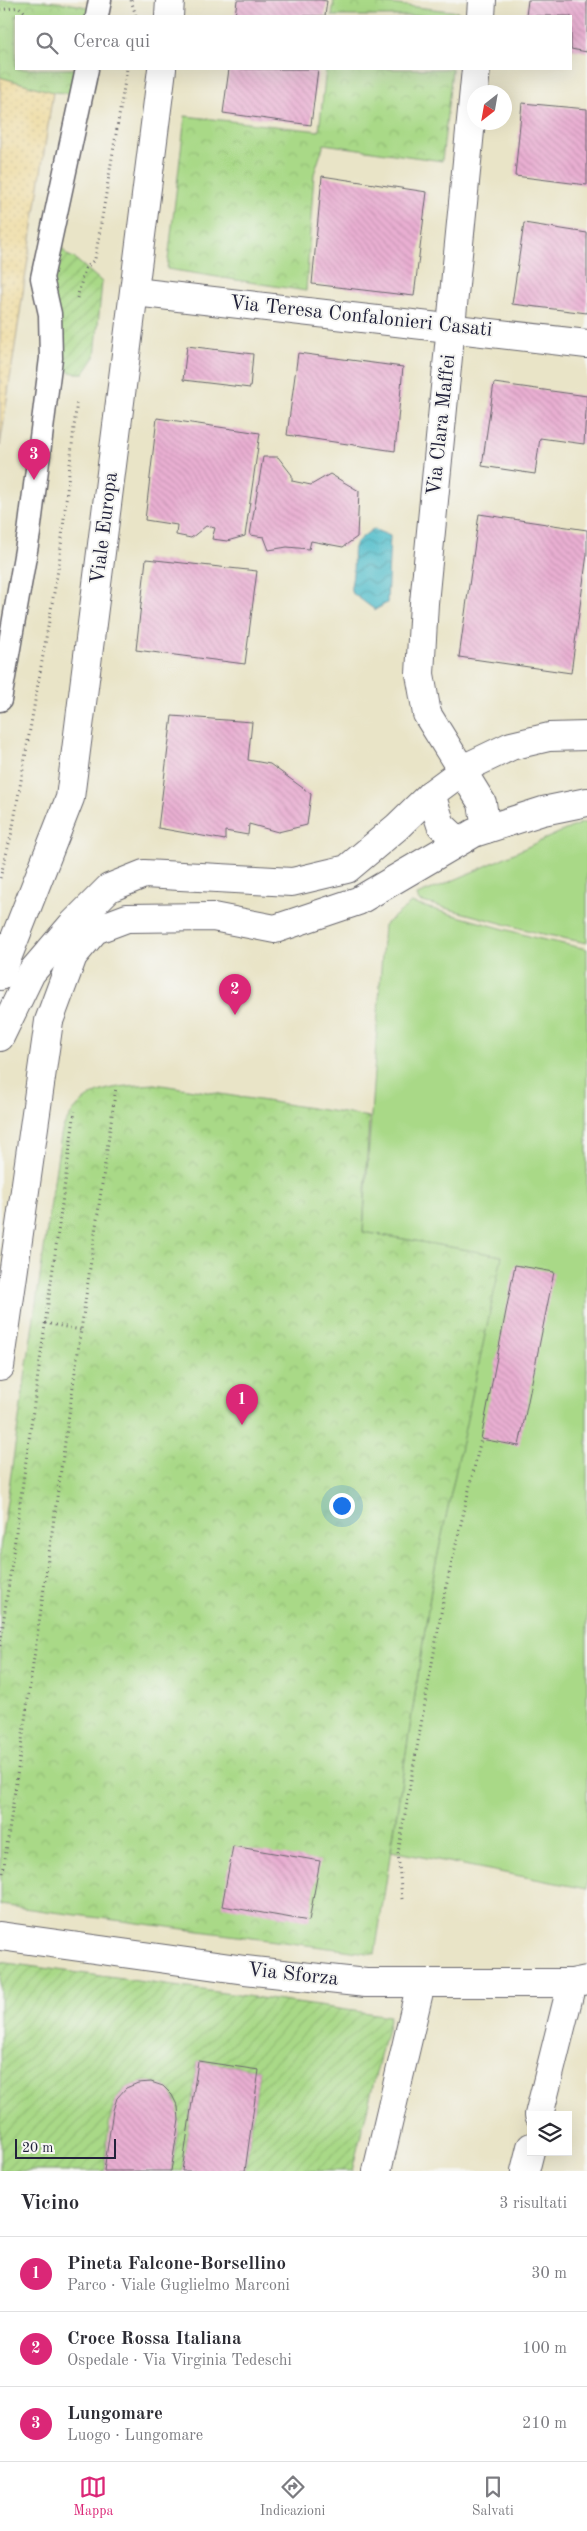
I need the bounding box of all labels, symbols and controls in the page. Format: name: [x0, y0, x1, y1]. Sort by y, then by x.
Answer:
search box: [15, 15, 572, 70]
icon: search: [33, 29, 61, 57]
text: Cerca qui: [73, 33, 150, 52]
north arrow: [467, 85, 512, 130]
street label: Via Teresa Confalonieri Casati: [229, 293, 493, 341]
street label: Via Clara Maffei: [425, 353, 459, 497]
pin: 3: [18, 439, 50, 480]
street label: Viale Europa: [88, 471, 122, 585]
pin: 2: [219, 974, 251, 1015]
pin: 1: [226, 1384, 258, 1425]
your location: [329, 1493, 355, 1519]
street label: Via Sforza: [247, 1960, 340, 1990]
map controls: [527, 2111, 572, 2156]
button: layers: [527, 2111, 572, 2156]
scale bar: [15, 2136, 116, 2159]
text: 20 m: [22, 2141, 53, 2155]
text: Vicino: [20, 2193, 79, 2214]
text: 3 risultati: [499, 2196, 567, 2212]
text: Pineta Falcone-Borsellino: [67, 2255, 286, 2274]
text: 1: [31, 2266, 41, 2282]
text: 30 m: [531, 2266, 567, 2282]
text: Parco · Viale Guglielmo Marconi: [67, 2278, 290, 2294]
text: Croce Rossa Italiana: [67, 2330, 242, 2349]
text: 2: [31, 2341, 41, 2357]
text: 100 m: [522, 2341, 567, 2357]
text: Ospedale · Via Virginia Tedeschi: [67, 2353, 292, 2369]
text: Lungomare: [67, 2405, 163, 2424]
text: 3: [31, 2416, 41, 2432]
text: 210 m: [522, 2416, 567, 2432]
text: Luogo · Lungomare: [67, 2428, 203, 2444]
tab: Mappa: [73, 2473, 113, 2520]
tab: Indicazioni: [260, 2473, 325, 2520]
tab: Salvati: [472, 2473, 514, 2520]

